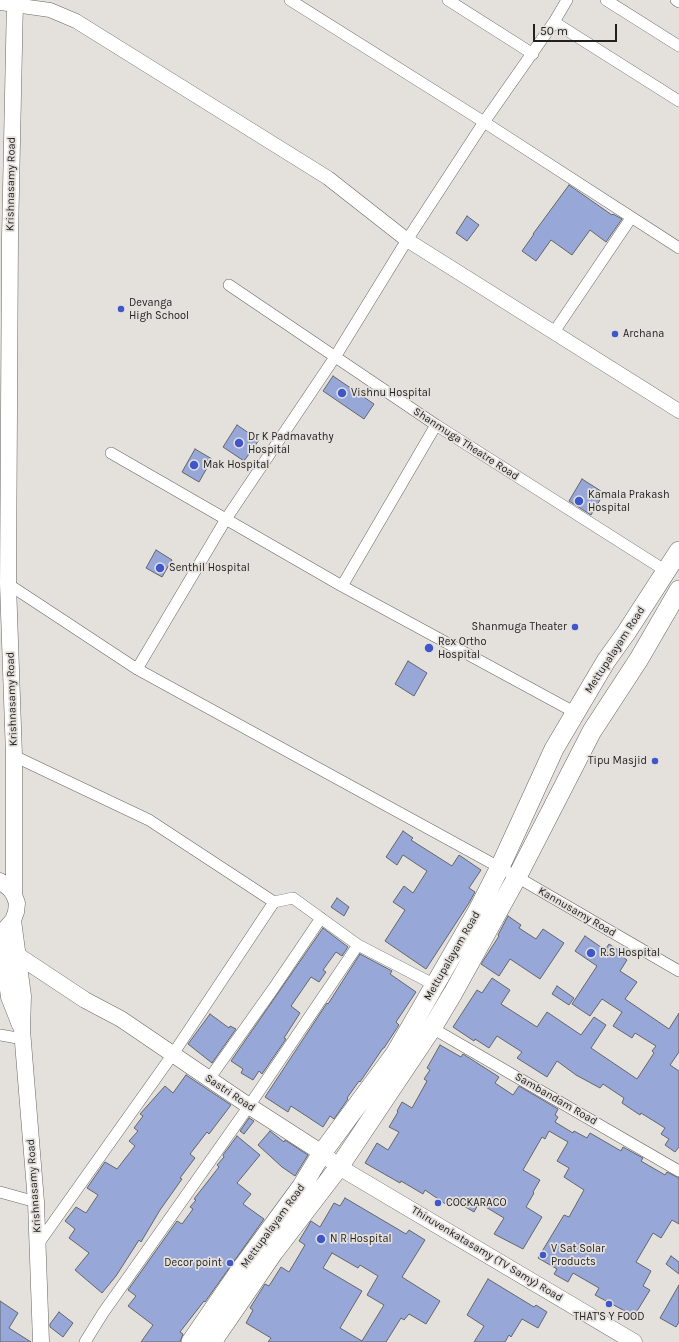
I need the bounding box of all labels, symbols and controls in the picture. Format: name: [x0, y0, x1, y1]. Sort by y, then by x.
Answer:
scale bar: [535, 16, 619, 42]
text: 50 m: [540, 24, 568, 38]
street label: Krishnasamy Road: [4, 137, 18, 231]
place label: Devanga High School: [129, 296, 189, 322]
marker: Devanga High School: [116, 304, 126, 314]
place label: Archana: [623, 327, 664, 341]
marker: Archana: [610, 329, 620, 339]
place label: Vishnu Hospital: [351, 386, 431, 400]
marker: Vishnu Hospital: [336, 387, 348, 399]
street label: Shanmuga Theatre Road: [411, 405, 521, 483]
place label: Dr K Padmavathy Hospital: [248, 430, 334, 456]
marker: Dr K Padmavathy Hospital: [233, 437, 245, 449]
place label: Mak Hospital: [203, 458, 269, 472]
marker: Mak Hospital: [188, 459, 200, 471]
place label: Kamala Prakash Hospital: [588, 488, 670, 514]
marker: Kamala Prakash Hospital: [573, 495, 585, 507]
place label: Senthil Hospital: [169, 561, 250, 575]
marker: Senthil Hospital: [154, 562, 166, 574]
street label: Mettupalayam Road: [582, 604, 648, 696]
place label: Shanmuga Theater: [472, 620, 567, 634]
marker: Shanmuga Theater: [570, 622, 580, 632]
place label: Rex Ortho Hospital: [438, 635, 486, 661]
marker: Rex Ortho Hospital: [423, 642, 435, 654]
street label: Krishnasamy Road: [4, 652, 20, 746]
place label: Tipu Masjid: [588, 754, 647, 768]
marker: Tipu Masjid: [650, 756, 660, 766]
street label: Kannusamy Road: [536, 884, 618, 940]
street label: Mettupalayam Road: [421, 909, 483, 1003]
place label: R.S Hospital: [600, 946, 660, 960]
marker: R.S Hospital: [585, 947, 597, 959]
street label: Sambandam Road: [512, 1070, 600, 1128]
street label: Sastri Road: [202, 1071, 258, 1115]
street label: Krishnasamy Road: [24, 1139, 44, 1233]
street label: Mettupalayam Road: [238, 1181, 308, 1271]
place label: COCKARACO: [446, 1196, 506, 1210]
marker: COCKARACO: [433, 1198, 443, 1208]
street label: Thiruvenkatasamy (TV Samy) Road: [409, 1203, 565, 1305]
place label: N R Hospital: [330, 1232, 392, 1246]
marker: N R Hospital: [315, 1233, 327, 1245]
place label: V Sat Solar Products: [551, 1242, 605, 1268]
marker: V Sat Solar Products: [538, 1250, 548, 1260]
place label: Decor point: [164, 1256, 222, 1270]
marker: Decor point: [225, 1258, 235, 1268]
marker: THAT'S Y FOOD: [604, 1299, 614, 1309]
place label: THAT'S Y FOOD: [574, 1310, 644, 1324]

